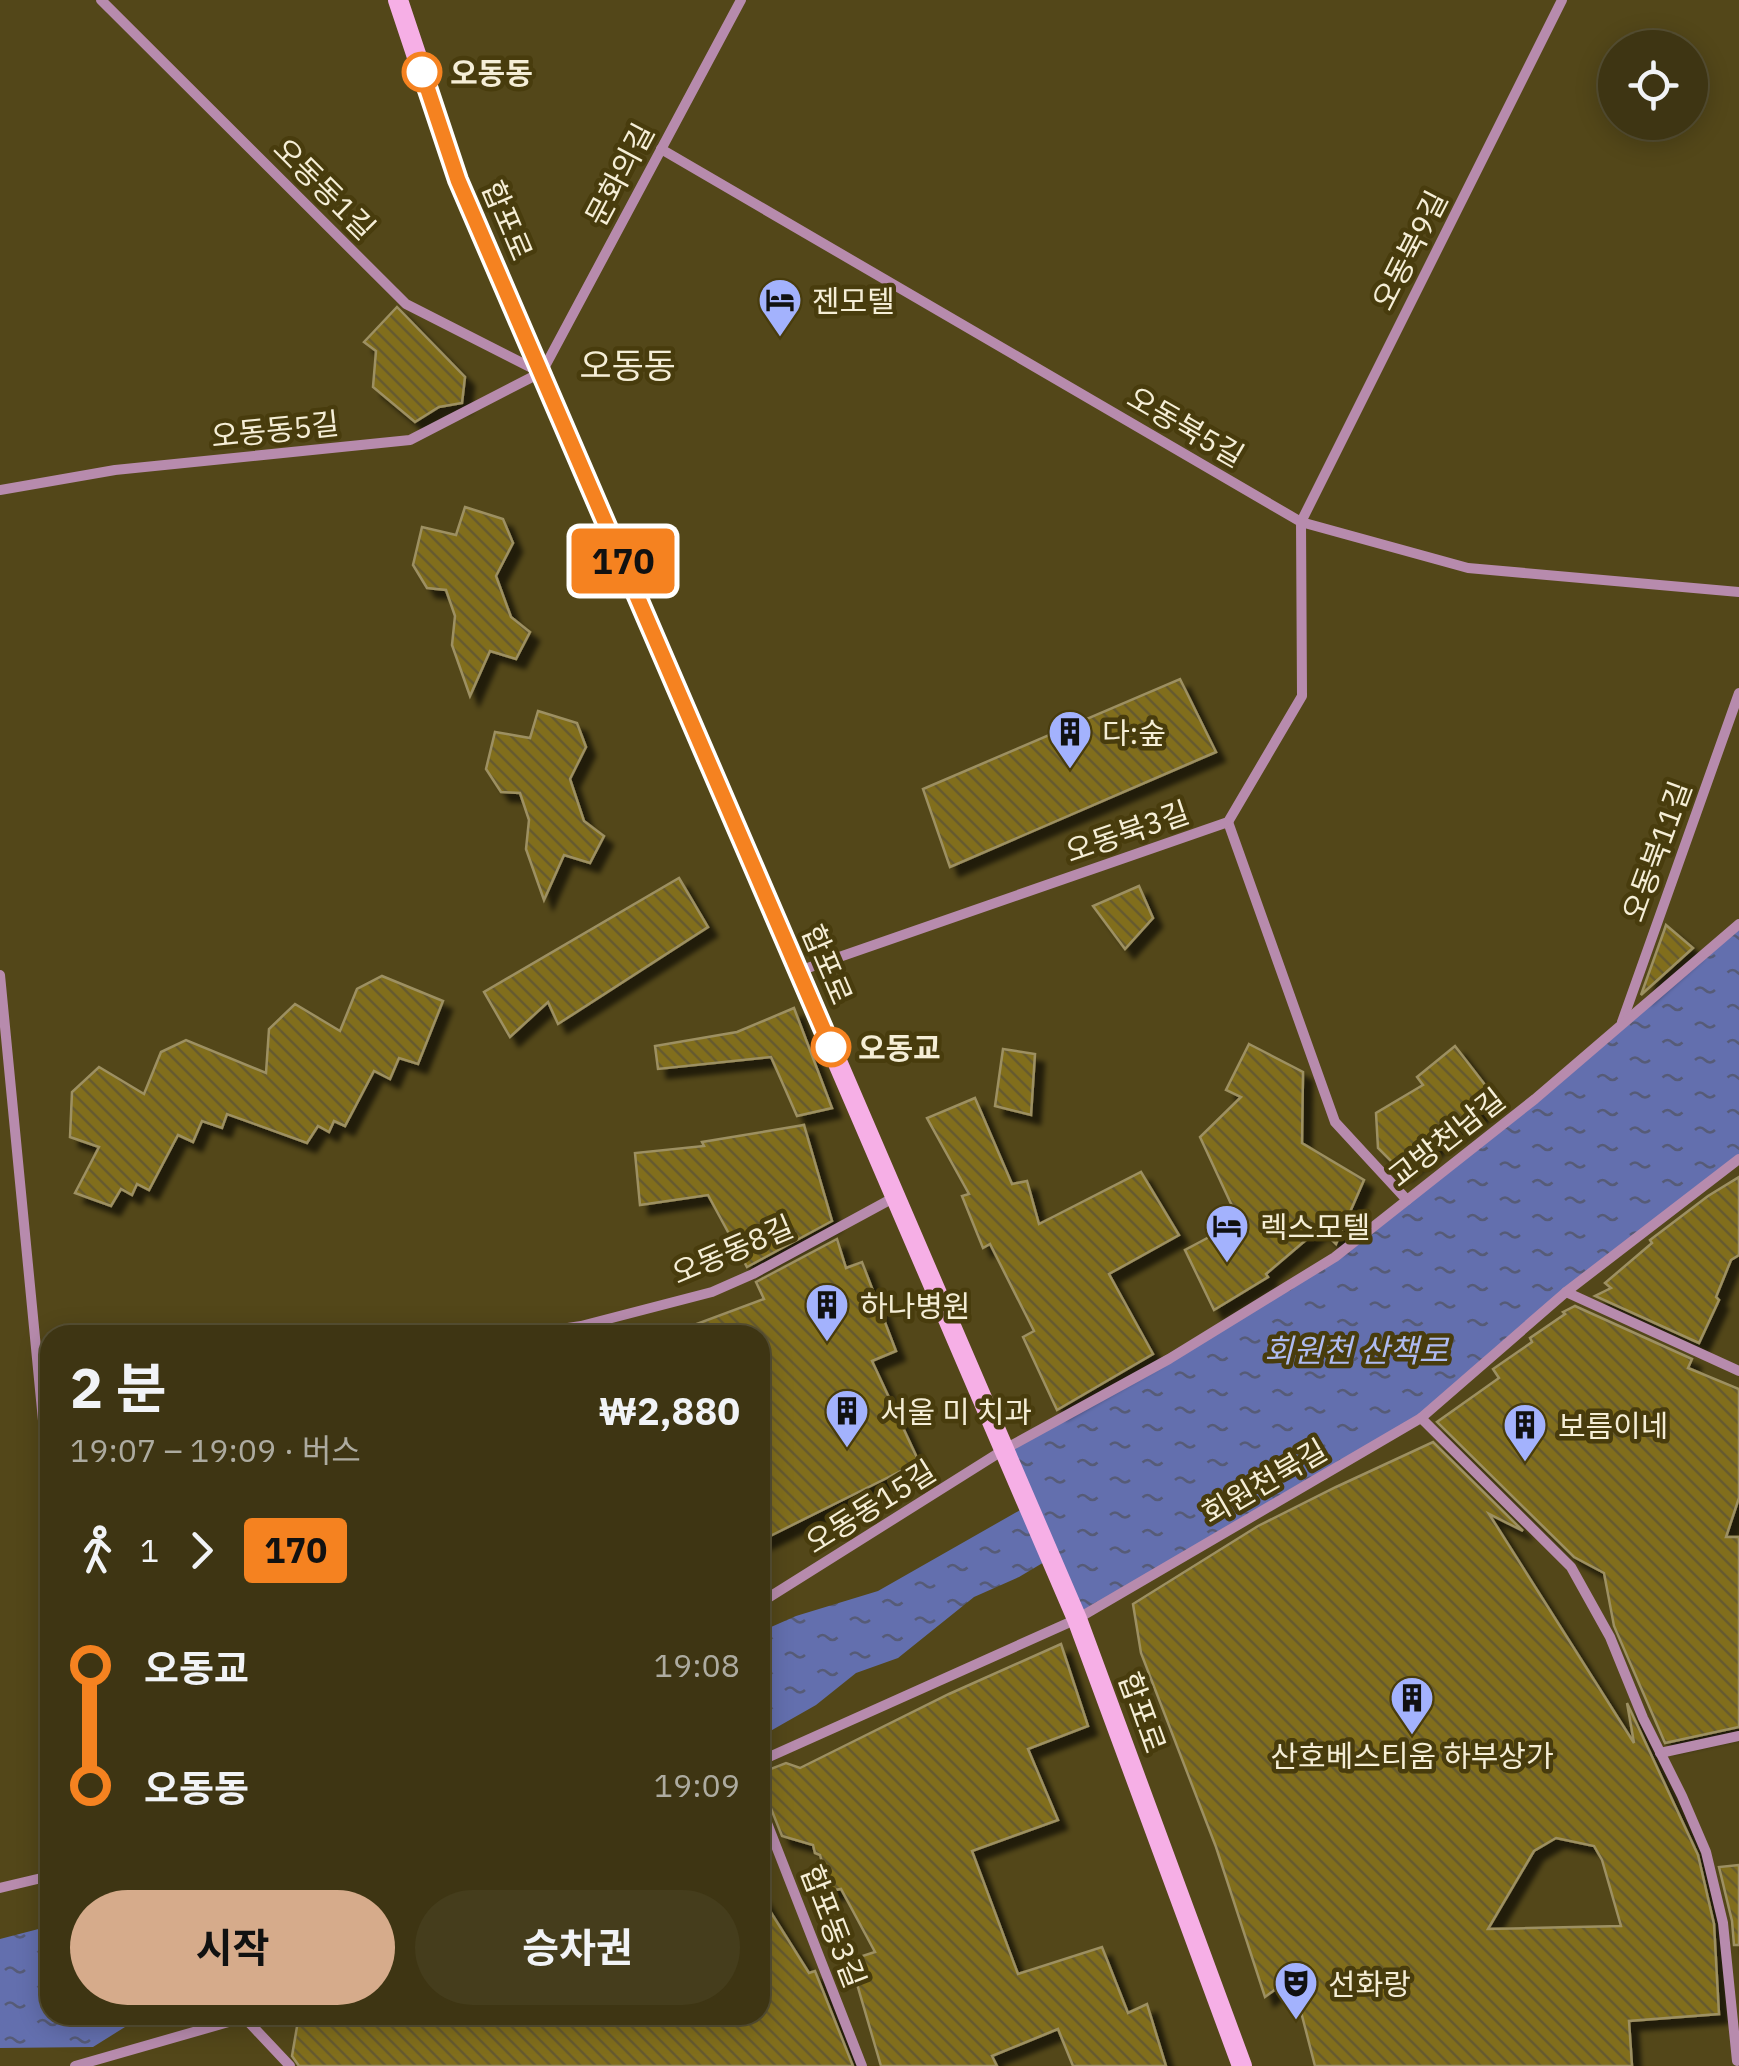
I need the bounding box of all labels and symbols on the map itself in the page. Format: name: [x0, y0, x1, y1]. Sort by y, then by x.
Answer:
marker: 오동동: [403, 53, 441, 91]
place label: 오동동: [450, 53, 533, 92]
street label: 문화의길: [576, 116, 662, 232]
street label: 오동동1길: [266, 129, 384, 247]
street label: 합포로: [474, 174, 542, 266]
street label: 오동북9길: [1362, 184, 1456, 316]
hotel icon: 젠모텔: [757, 277, 803, 338]
place label: 젠모텔: [812, 281, 895, 320]
district label: 오동동: [580, 342, 676, 388]
street label: 오동북5길: [1121, 377, 1251, 475]
street label: 오동동5길: [209, 403, 341, 455]
line badge: 170: [566, 528, 680, 594]
building icon: 다:숲: [1047, 709, 1093, 770]
place label: 다:숲: [1102, 713, 1166, 752]
street label: 오동북11길: [1613, 776, 1699, 926]
street label: 오동북3길: [1060, 792, 1194, 870]
street label: 합포로: [794, 918, 862, 1010]
marker: 오동교: [812, 1028, 850, 1066]
place label: 오동교: [858, 1028, 941, 1067]
street label: 교방천남길: [1380, 1079, 1512, 1195]
hotel icon: 렉스모텔: [1204, 1203, 1250, 1264]
street label: 오동동8길: [665, 1206, 799, 1292]
place label: 렉스모텔: [1260, 1207, 1370, 1246]
building icon: 하나병원: [804, 1282, 850, 1343]
place label: 하나병원: [860, 1286, 970, 1325]
water label: 회원천 산책로: [1264, 1329, 1450, 1371]
building icon: 서울 미 치과: [824, 1388, 870, 1449]
place label: 서울 미 치과: [880, 1392, 1032, 1431]
building icon: 보름이네: [1502, 1402, 1548, 1463]
place label: 보름이네: [1558, 1406, 1668, 1445]
street label: 회원천북길: [1194, 1430, 1334, 1532]
street label: 오동동15길: [798, 1451, 942, 1561]
street label: 합포로: [1111, 1666, 1175, 1758]
building icon: 산호베스티움 하부상가: [1389, 1675, 1435, 1736]
place label: 산호베스티움 하부상가: [1270, 1736, 1554, 1775]
street label: 합포동3길: [793, 1859, 875, 1993]
theatre icon: 선화랑: [1273, 1960, 1319, 2021]
place label: 선화랑: [1328, 1964, 1411, 2003]

